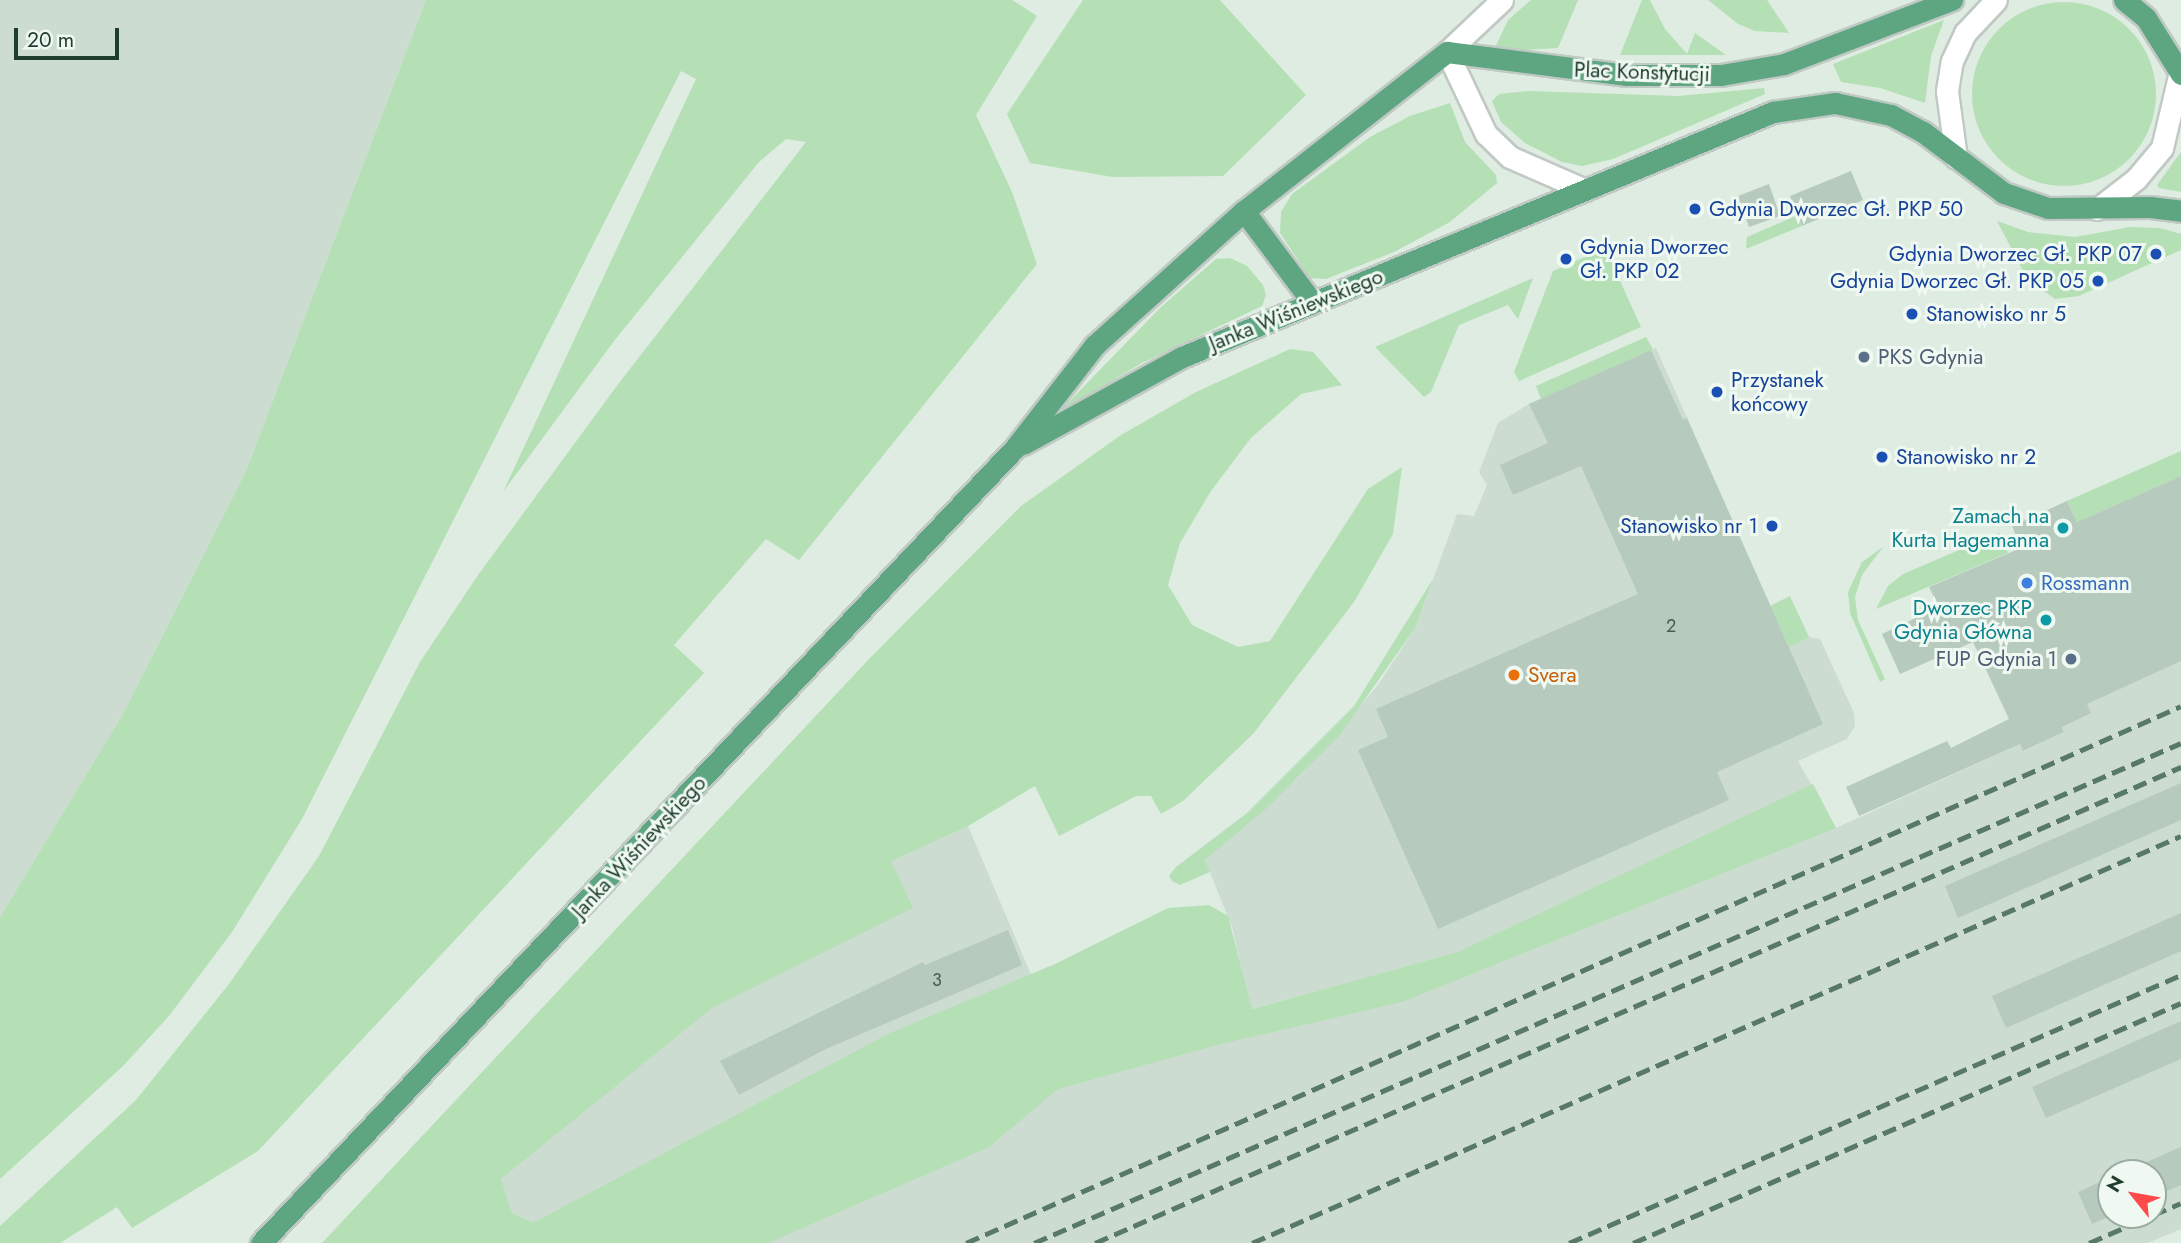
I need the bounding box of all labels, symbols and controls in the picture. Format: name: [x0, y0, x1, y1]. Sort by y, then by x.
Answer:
scale bar: [18, 14, 122, 58]
text: 20 m: [27, 25, 74, 55]
street label: Plac Konstytucji: [1574, 57, 1710, 87]
place label: Gdynia Dworzec Gł. PKP 50: [1709, 196, 1963, 222]
marker: Gdynia Dworzec Gł. PKP 50: [1687, 201, 1703, 217]
place label: Gdynia Dworzec Gł. PKP 02: [1580, 234, 1728, 284]
place label: Gdynia Dworzec Gł. PKP 07: [1889, 241, 2142, 267]
marker: Gdynia Dworzec Gł. PKP 07: [2148, 246, 2164, 262]
marker: Gdynia Dworzec Gł. PKP 02: [1558, 251, 1574, 267]
street label: Janka Wiśniewskiego: [1205, 264, 1387, 356]
place label: Gdynia Dworzec Gł. PKP 05: [1830, 268, 2084, 294]
marker: Gdynia Dworzec Gł. PKP 05: [2090, 273, 2106, 289]
place label: Stanowisko nr 5: [1926, 301, 2066, 327]
marker: Stanowisko nr 5: [1904, 306, 1920, 322]
place label: PKS Gdynia: [1878, 344, 1983, 370]
marker: PKS Gdynia: [1856, 349, 1872, 365]
place label: Przystanek końcowy: [1731, 367, 1824, 417]
marker: Przystanek końcowy: [1709, 384, 1725, 400]
place label: Stanowisko nr 2: [1896, 444, 2036, 470]
marker: Stanowisko nr 2: [1874, 449, 1890, 465]
place label: Zamach na Kurta Hagemanna: [1892, 503, 2049, 553]
place label: Stanowisko nr 1: [1620, 513, 1758, 539]
marker: Stanowisko nr 1: [1764, 518, 1780, 534]
marker: Zamach na Kurta Hagemanna: [2055, 520, 2071, 536]
place label: Rossmann: [2041, 570, 2130, 596]
marker: Rossmann: [2019, 575, 2035, 591]
place label: Dworzec PKP Gdynia Główna: [1894, 595, 2032, 645]
marker: Dworzec PKP Gdynia Główna: [2038, 612, 2054, 628]
house number: 2: [1666, 615, 1676, 637]
place label: FUP Gdynia 1: [1936, 646, 2057, 672]
marker: FUP Gdynia 1: [2063, 651, 2079, 667]
place label: Svera: [1528, 662, 1577, 688]
marker: Svera: [1506, 667, 1522, 683]
street label: Janka Wiśniewskiego: [567, 771, 711, 923]
house number: 3: [932, 969, 942, 991]
north arrow: [2097, 1159, 2167, 1229]
text: N: [2100, 1171, 2131, 1197]

